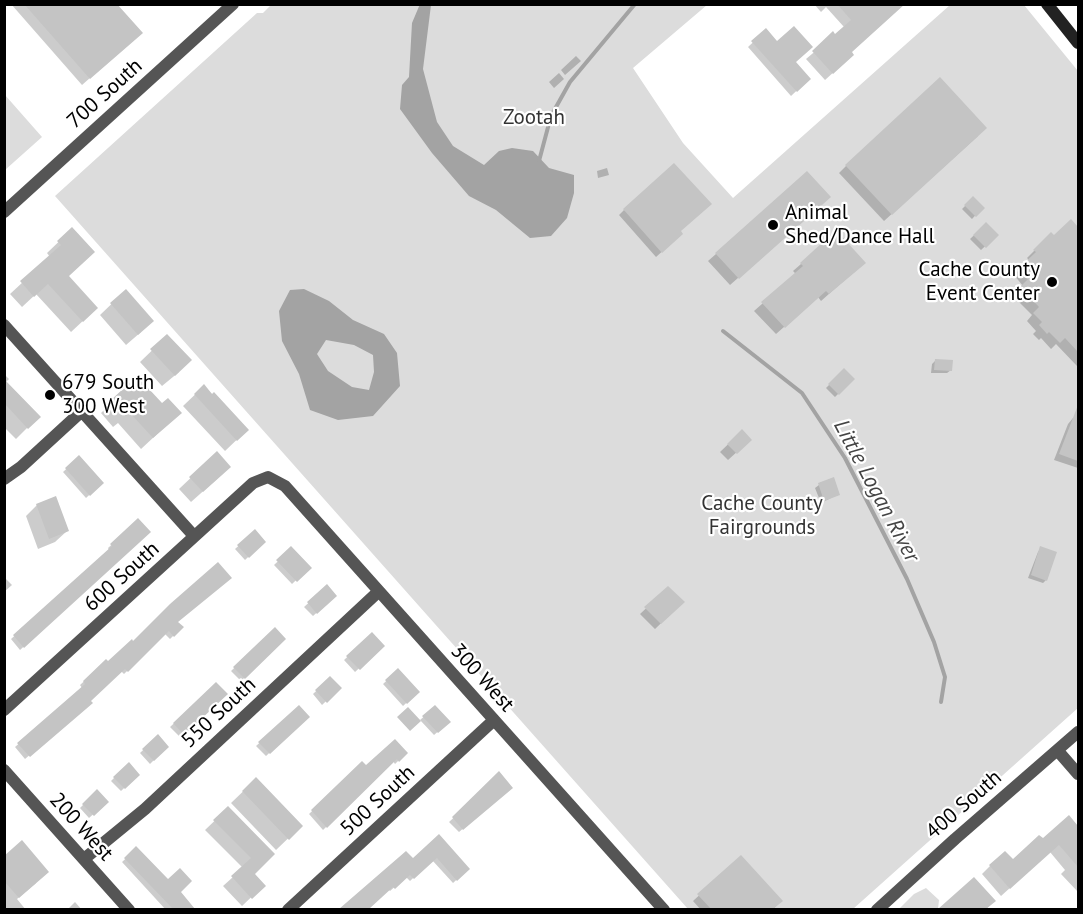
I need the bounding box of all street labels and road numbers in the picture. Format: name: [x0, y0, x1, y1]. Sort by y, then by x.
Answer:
street label: 700 South: [62, 54, 148, 134]
street label: 600 South: [79, 537, 165, 617]
street label: 300 West: [445, 639, 519, 717]
street label: 550 South: [177, 672, 261, 754]
street label: 500 South: [336, 760, 420, 842]
street label: 400 South: [921, 765, 1007, 845]
street label: 200 West: [44, 788, 118, 866]

